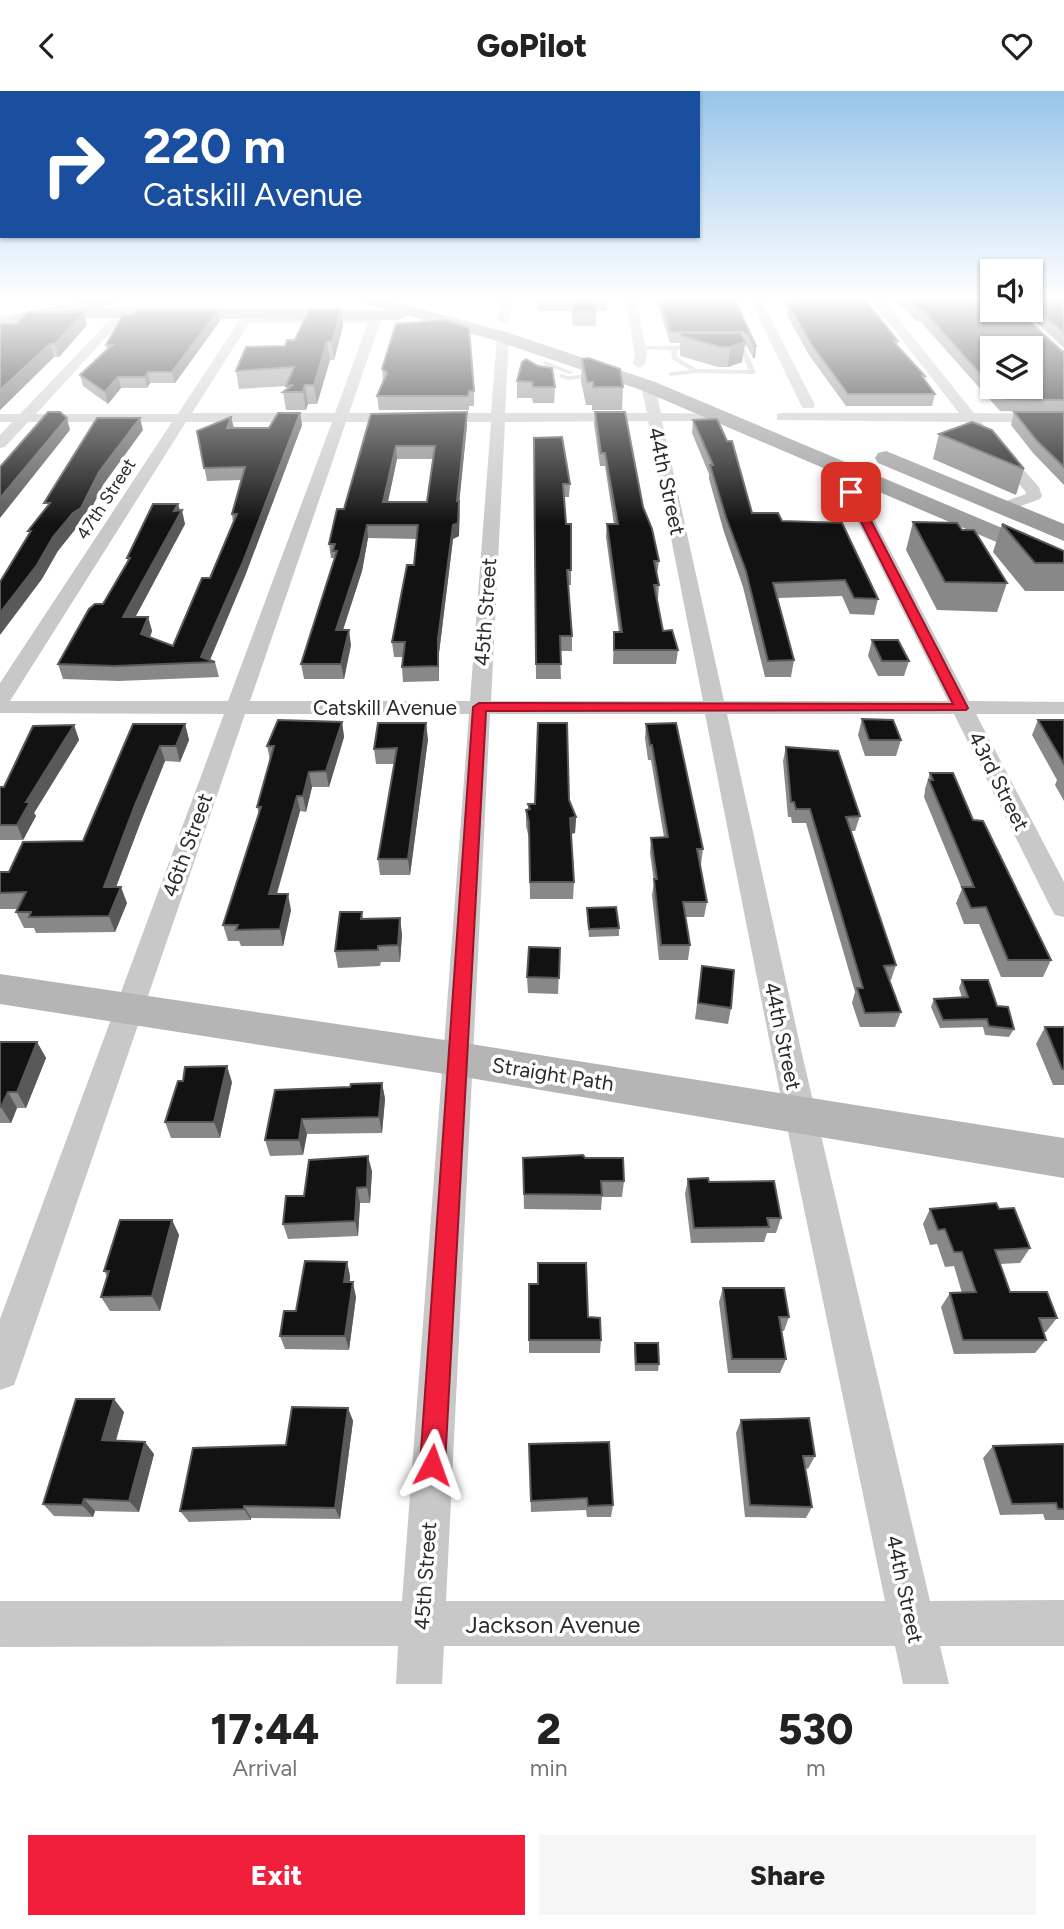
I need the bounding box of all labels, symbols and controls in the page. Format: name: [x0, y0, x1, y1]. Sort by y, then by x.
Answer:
icon: back: [28, 27, 66, 65]
text: GoPilot: [477, 27, 587, 65]
icon: heart: [998, 27, 1036, 65]
text: 220 m: [143, 116, 286, 175]
icon: right: [28, 119, 119, 210]
text: Catskill Avenue: [143, 176, 363, 214]
map controls: [980, 259, 1043, 399]
button: sound: [980, 259, 1043, 322]
button: layers: [980, 336, 1043, 399]
street label: 44th Street: [643, 425, 691, 537]
street label: 47th Street: [72, 454, 141, 544]
pin: [821, 462, 881, 522]
icon: arrive: [832, 473, 870, 511]
street label: 45th Street: [469, 557, 501, 667]
street label: Catskill Avenue: [313, 695, 457, 720]
street label: 43rd Street: [963, 727, 1035, 835]
street label: 46th Street: [157, 790, 217, 900]
street label: 44th Street: [759, 980, 807, 1092]
street label: Straight Path: [490, 1052, 616, 1096]
position arrow: [395, 1428, 469, 1502]
street label: 45th Street: [409, 1521, 441, 1631]
street label: 44th Street: [881, 1533, 929, 1645]
street label: Jackson Avenue: [466, 1610, 640, 1639]
text: 17:44: [210, 1704, 319, 1755]
text: 2: [536, 1704, 561, 1755]
text: 530: [778, 1704, 854, 1755]
text: Arrival: [232, 1754, 297, 1782]
text: min: [530, 1754, 568, 1782]
text: m: [806, 1754, 826, 1782]
button: Exit: [28, 1835, 525, 1915]
button: Share: [539, 1835, 1036, 1915]

